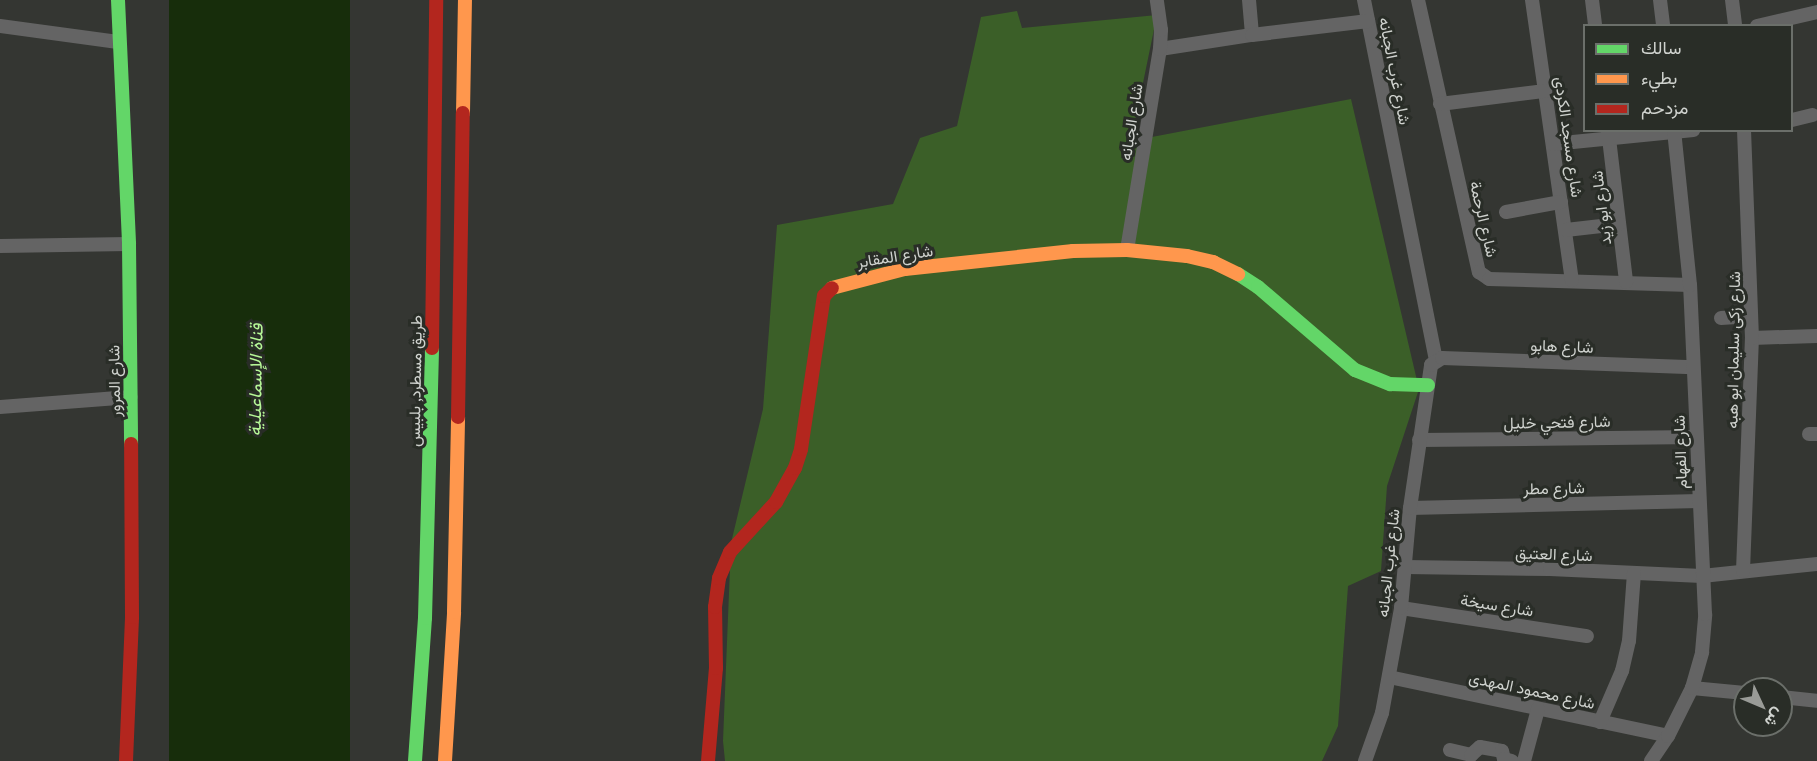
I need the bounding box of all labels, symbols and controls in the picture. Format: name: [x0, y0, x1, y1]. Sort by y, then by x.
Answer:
street label: شارع غرب الجبانه: [1375, 16, 1415, 126]
legend: [1583, 24, 1793, 132]
text: سالك: [1641, 35, 1681, 59]
text: بطيء: [1641, 65, 1677, 89]
street label: شارع مسجد الكردى: [1551, 75, 1587, 199]
street label: شارع الجبانه: [1115, 82, 1147, 162]
text: مزدحم: [1641, 95, 1688, 119]
street label: شارع ابو زيد: [1587, 170, 1615, 246]
street label: شارع الرحمة: [1466, 179, 1502, 259]
street label: شارع المقابر: [856, 241, 934, 271]
street label: شارع زكى سليمان ابو هبه: [1722, 271, 1744, 429]
street label: طريق مسطرد, بلبيس: [404, 315, 426, 447]
water label: قناة الإسماعيلية: [243, 323, 267, 437]
street label: شارع هابو: [1530, 335, 1594, 357]
street label: شارع المرور: [104, 345, 124, 417]
street label: شارع فتحي خليل: [1503, 411, 1611, 433]
street label: شارع الفهام: [1669, 415, 1691, 489]
street label: شارع مطر: [1523, 478, 1585, 498]
street label: شارع غرب الجبانه: [1373, 508, 1403, 618]
street label: شارع العتيق: [1515, 543, 1593, 565]
street label: شارع سيخة: [1459, 590, 1535, 620]
street label: شارع محمود المهدى: [1467, 667, 1597, 713]
north arrow: [1733, 677, 1793, 737]
text: ش: [1760, 704, 1789, 733]

